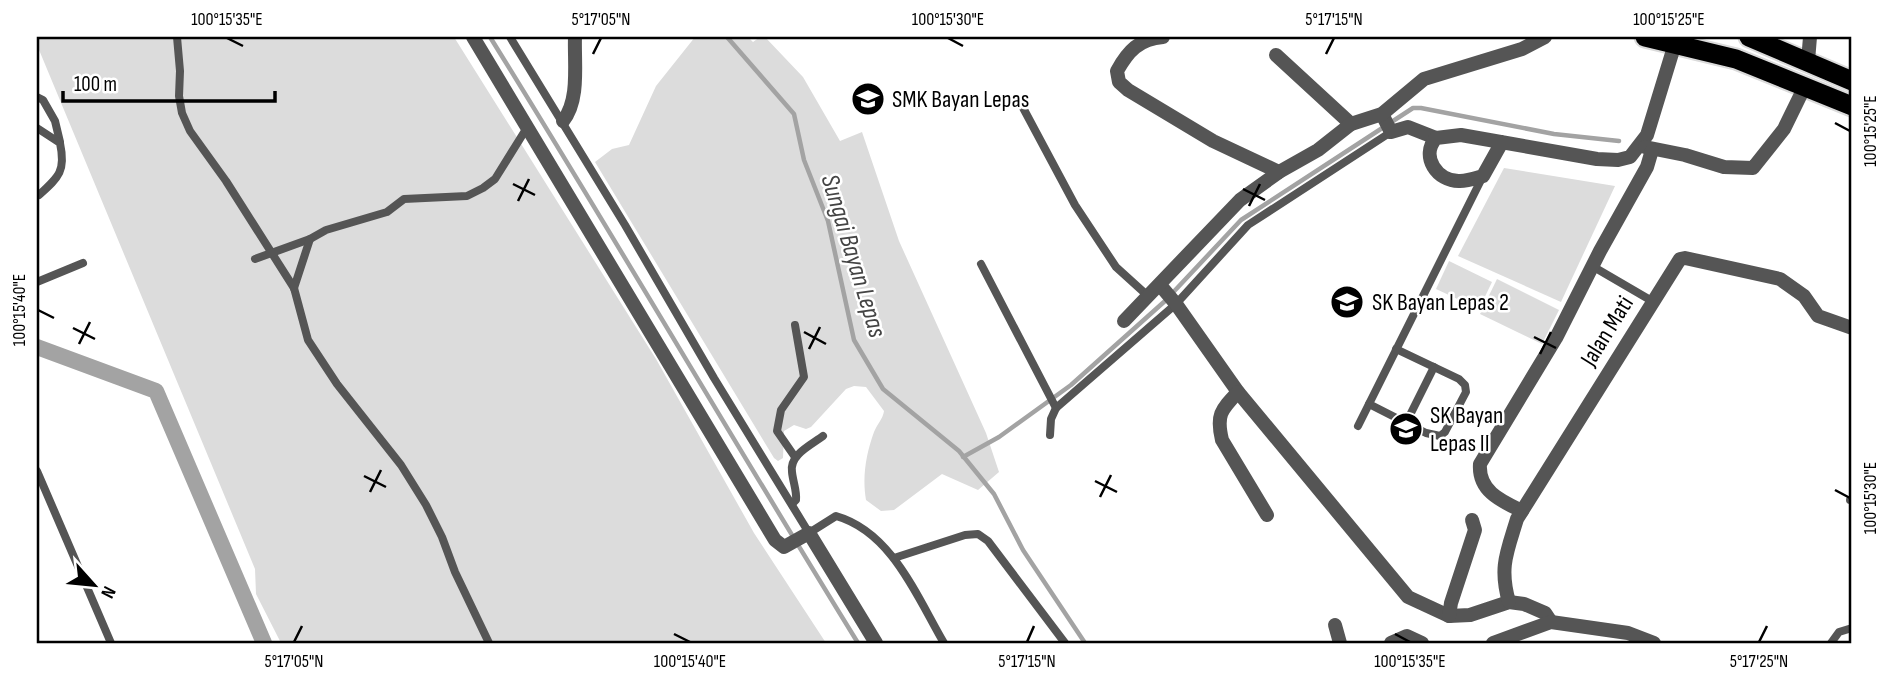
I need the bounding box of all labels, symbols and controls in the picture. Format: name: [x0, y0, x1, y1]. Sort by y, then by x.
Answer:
text: 100°15'35"E: [191, 9, 263, 30]
text: 5°17'05"N: [571, 9, 631, 30]
text: 100°15'30"E: [912, 9, 984, 30]
text: 5°17'15"N: [1305, 9, 1363, 30]
text: 100°15'25"E: [1633, 9, 1705, 30]
scale bar: [63, 60, 275, 104]
text: 100 m: [74, 72, 117, 97]
school or university icon: SMK Bayan Lepas: [849, 80, 887, 118]
place label: SMK Bayan Lepas: [892, 85, 1029, 114]
text: 100°15'25"E: [1860, 95, 1881, 167]
water label: Sungai Bayan Lepas: [814, 171, 892, 341]
text: 100°15'40"E: [9, 274, 30, 346]
school or university icon: SK Bayan Lepas 2: [1328, 283, 1366, 321]
place label: SK Bayan Lepas 2: [1372, 288, 1509, 317]
street label: Jalan Mati: [1574, 291, 1640, 372]
place label: SK Bayan Lepas II: [1430, 401, 1503, 458]
school or university icon: SK Bayan Lepas II: [1387, 410, 1425, 448]
text: 100°15'30"E: [1860, 462, 1881, 534]
north arrow: [60, 550, 130, 620]
text: N: [95, 582, 120, 602]
text: 5°17'05"N: [264, 651, 324, 672]
text: 100°15'40"E: [654, 651, 726, 672]
text: 5°17'15"N: [998, 651, 1056, 672]
text: 100°15'35"E: [1374, 651, 1446, 672]
text: 5°17'25"N: [1730, 651, 1788, 672]

